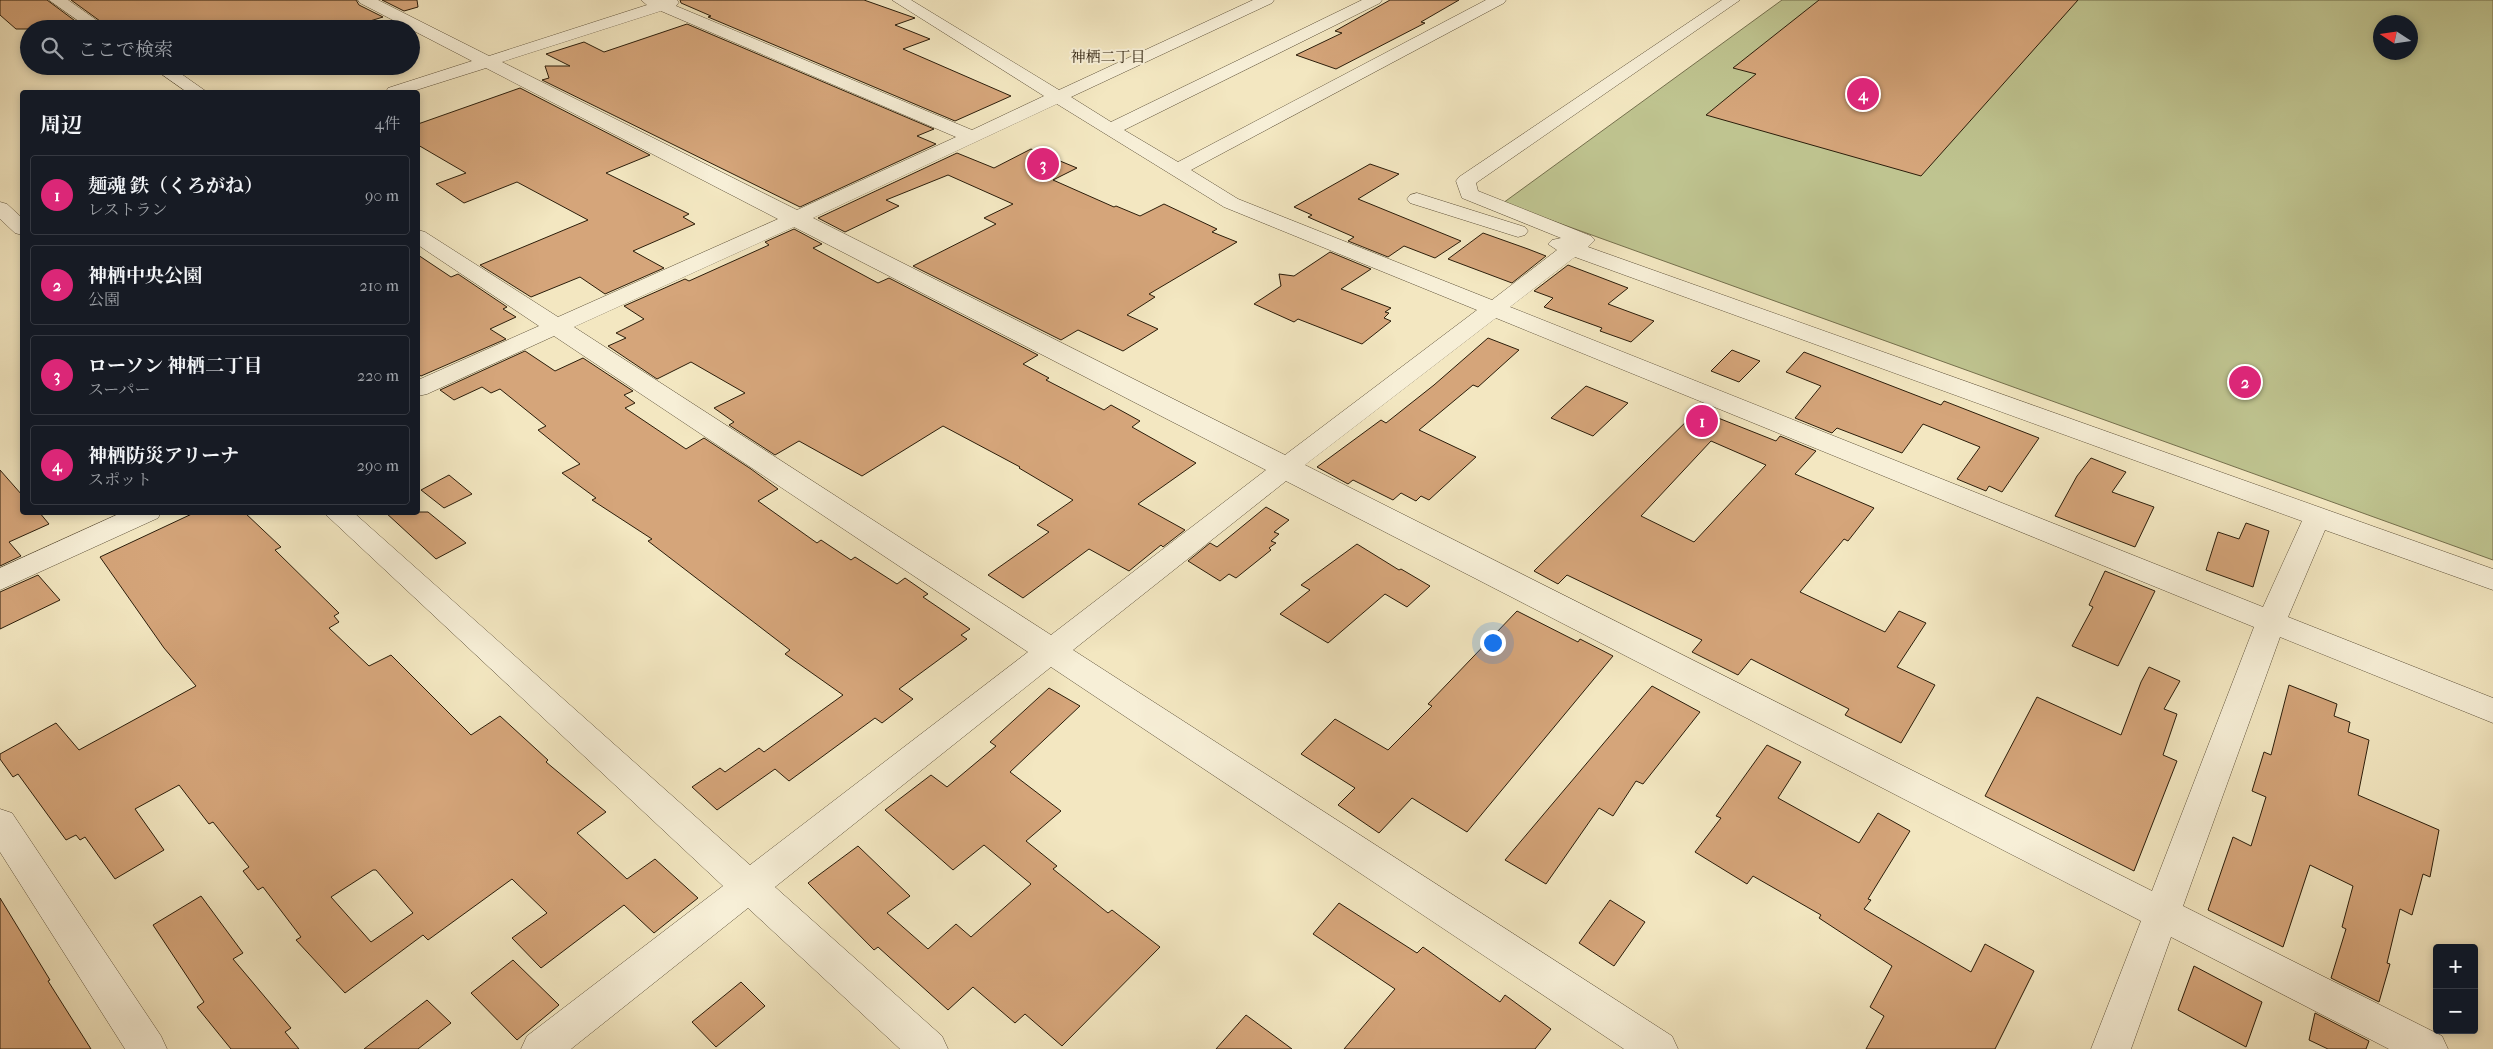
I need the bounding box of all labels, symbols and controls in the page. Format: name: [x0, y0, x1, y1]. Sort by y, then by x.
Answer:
north arrow: [2373, 15, 2418, 60]
search box: [20, 20, 420, 75]
icon: search: [38, 34, 66, 62]
text: ここで検索: [78, 39, 173, 61]
district label: 神栖二丁目: [1070, 48, 1146, 66]
pin: 4: [1847, 75, 1879, 113]
text: 周辺: [40, 113, 82, 137]
text: 4件: [375, 114, 400, 133]
pin: 3: [1027, 145, 1059, 183]
text: 麺魂 鉄（くろがね）: [88, 175, 263, 197]
text: 1: [54, 186, 60, 205]
text: 90 m: [365, 186, 399, 205]
text: レストラン: [88, 200, 168, 219]
text: 神栖中央公園: [88, 265, 202, 287]
text: 2: [53, 276, 61, 295]
text: 210 m: [360, 276, 399, 295]
text: 公園: [88, 290, 120, 309]
text: ローソン 神栖二丁目: [88, 355, 262, 377]
pin: 2: [2229, 363, 2261, 401]
text: 3: [54, 366, 60, 385]
text: 220 m: [357, 366, 399, 385]
text: スーパー: [88, 380, 150, 399]
pin: 1: [1686, 402, 1718, 440]
text: 神栖防災アリーナ: [88, 445, 239, 467]
text: 4: [52, 456, 62, 475]
text: 290 m: [357, 456, 399, 475]
text: スポット: [88, 470, 152, 489]
your location: [1480, 630, 1506, 656]
map controls: [2433, 944, 2478, 1034]
button: +: [2433, 944, 2478, 989]
button: −: [2433, 989, 2478, 1034]

